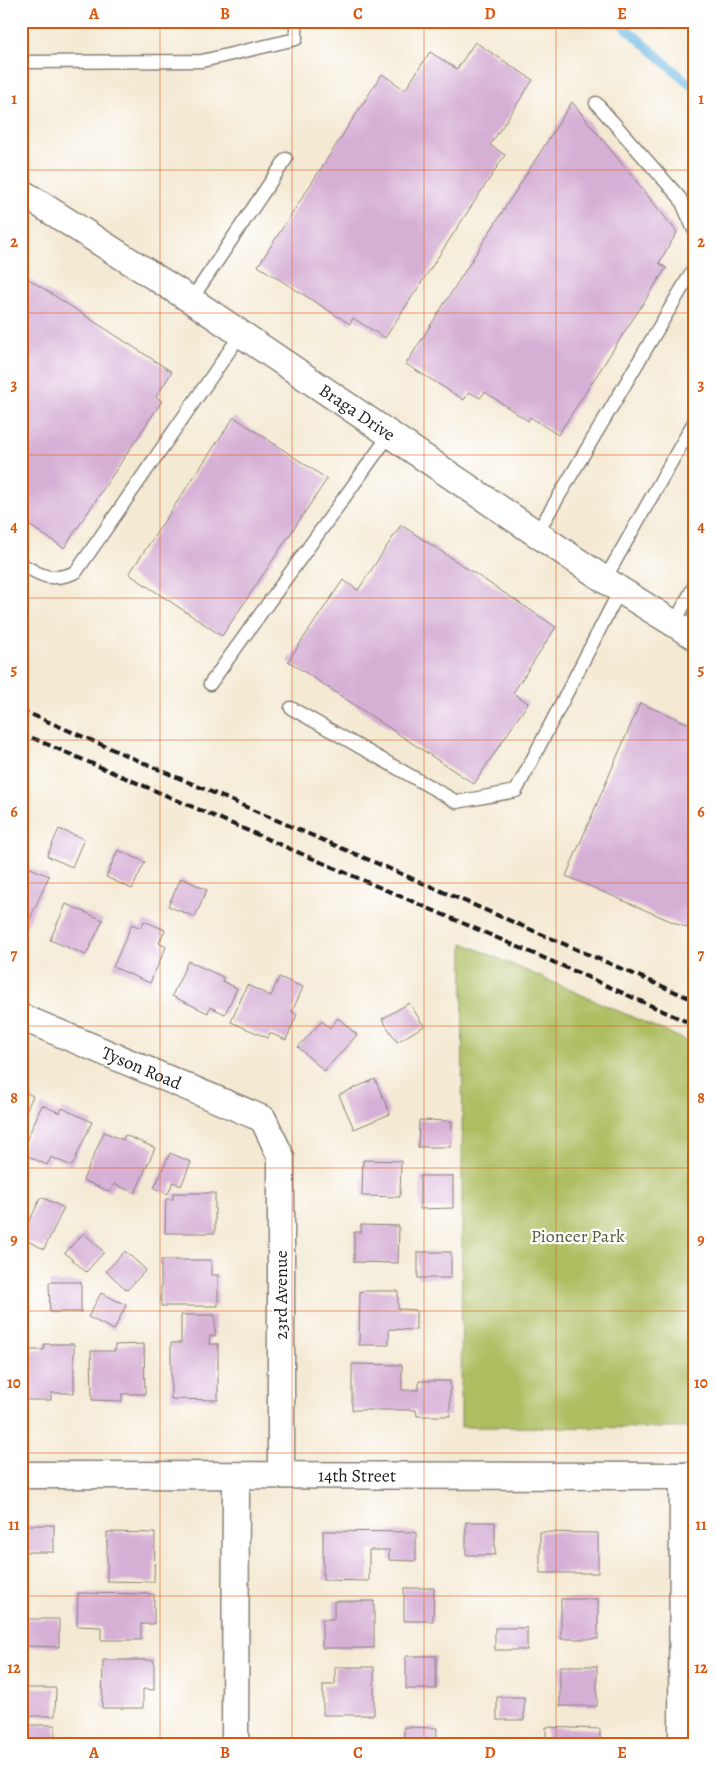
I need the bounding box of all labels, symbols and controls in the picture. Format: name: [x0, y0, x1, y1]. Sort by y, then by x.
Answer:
text: A: [88, 3, 100, 25]
text: B: [220, 3, 230, 25]
text: C: [353, 3, 363, 25]
text: D: [484, 3, 496, 25]
text: E: [617, 3, 627, 25]
text: 1: [11, 88, 17, 110]
text: 1: [698, 88, 704, 110]
text: 2: [10, 231, 18, 253]
text: 2: [697, 231, 705, 253]
text: 3: [11, 374, 18, 396]
text: 3: [698, 374, 705, 396]
street label: Braga Drive: [314, 378, 400, 447]
text: 4: [10, 516, 18, 538]
text: 4: [697, 516, 705, 538]
text: 5: [11, 659, 18, 681]
text: 5: [698, 659, 705, 681]
text: 6: [10, 801, 18, 823]
text: 6: [697, 801, 705, 823]
text: 7: [11, 944, 18, 966]
text: 7: [698, 944, 705, 966]
street label: Tyson Road: [98, 1040, 185, 1095]
text: 8: [10, 1087, 18, 1109]
text: 8: [697, 1087, 705, 1109]
park label: Pioneer Park: [531, 1224, 625, 1248]
text: 9: [10, 1229, 18, 1251]
text: 9: [697, 1229, 705, 1251]
street label: 23rd Avenue: [269, 1250, 293, 1340]
text: 10: [7, 1372, 21, 1394]
text: 10: [694, 1372, 708, 1394]
street label: 14th Street: [318, 1463, 396, 1488]
text: 11: [8, 1514, 20, 1536]
text: 11: [695, 1514, 707, 1536]
text: 12: [7, 1657, 21, 1679]
text: 12: [694, 1657, 708, 1679]
text: A: [88, 1742, 100, 1764]
text: B: [220, 1742, 230, 1764]
text: C: [353, 1742, 363, 1764]
text: D: [484, 1742, 496, 1764]
text: E: [617, 1742, 627, 1764]

